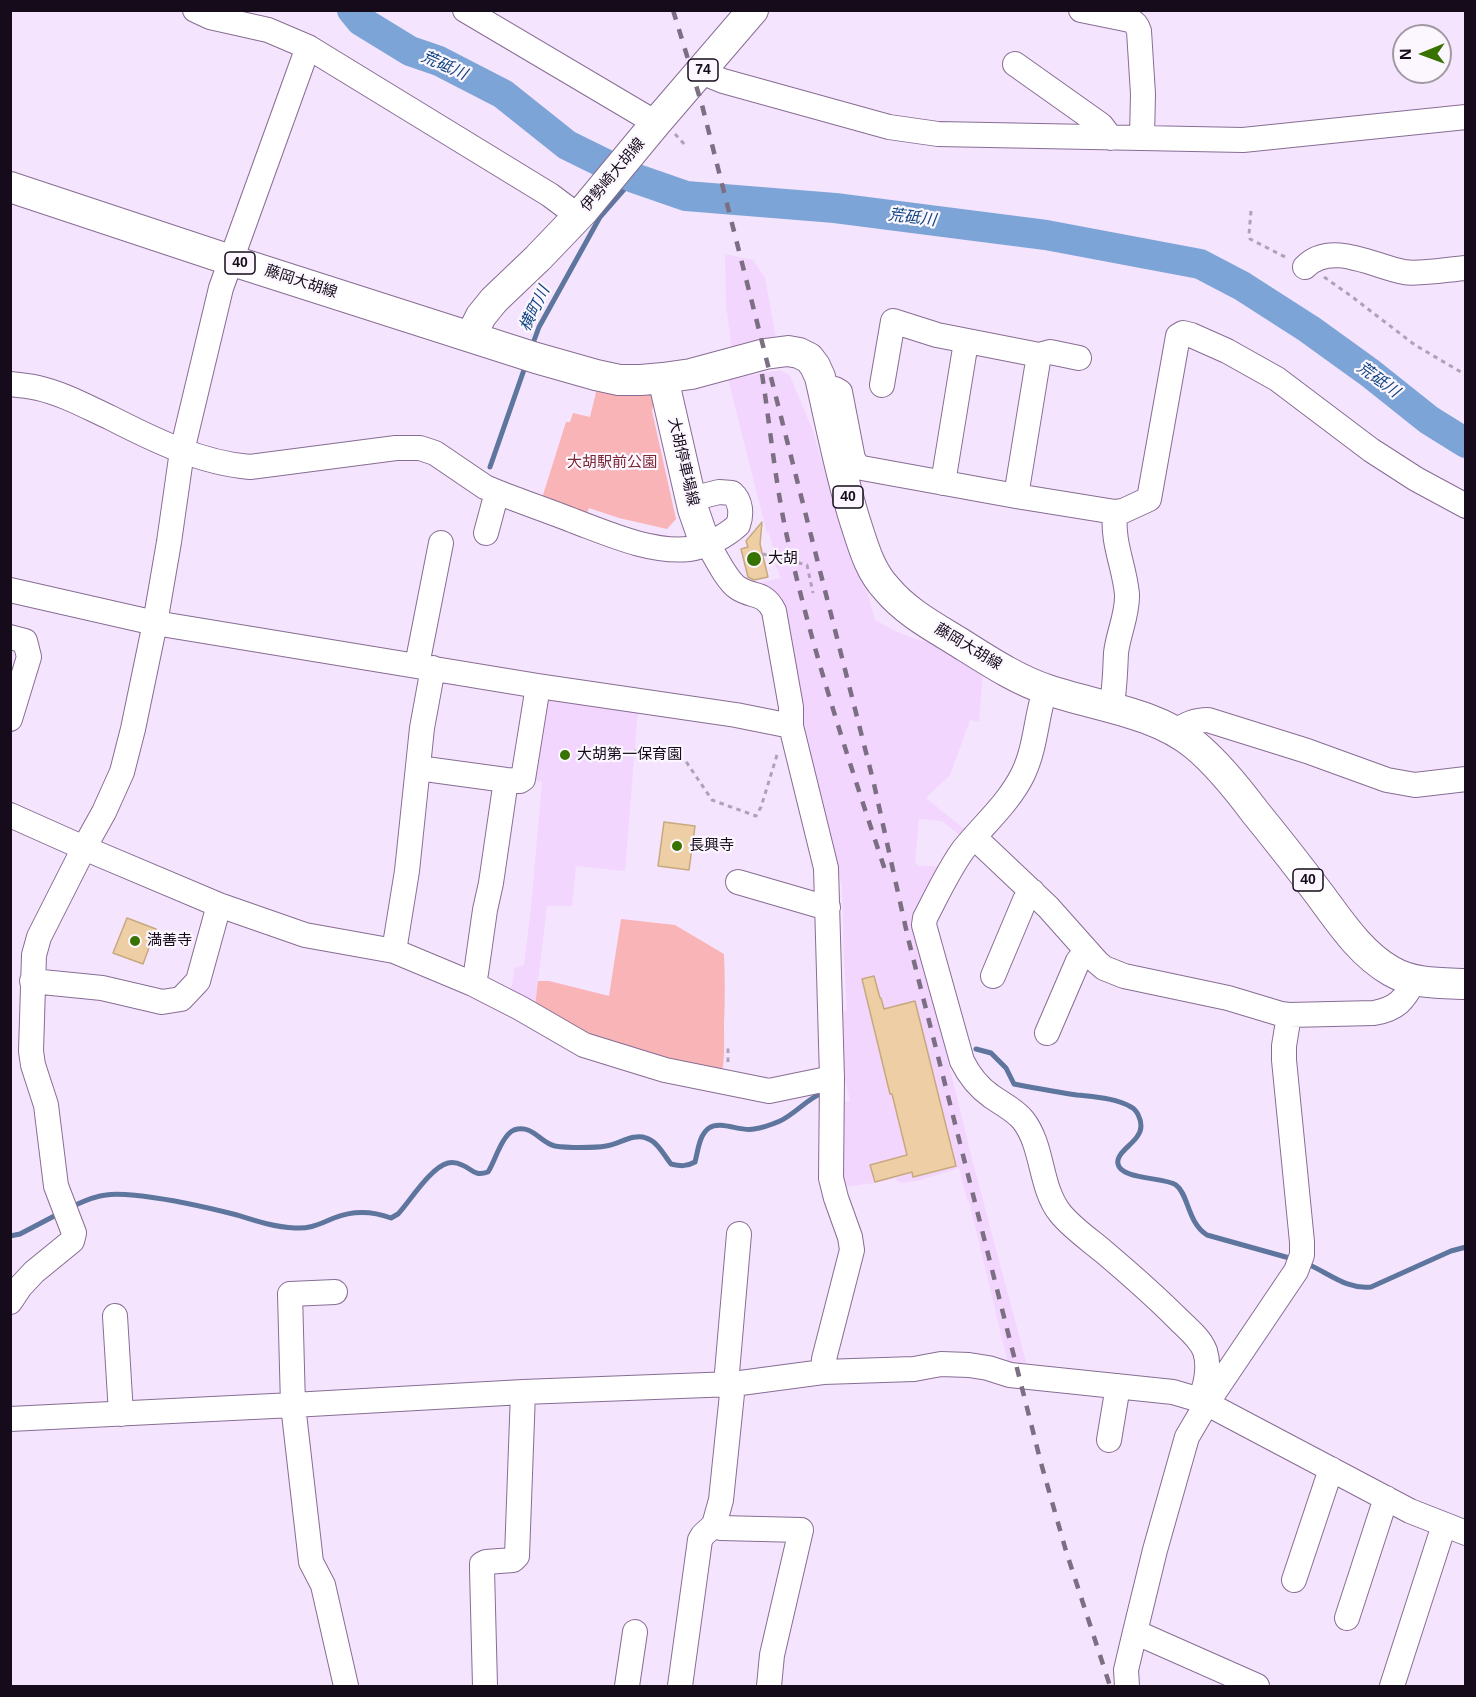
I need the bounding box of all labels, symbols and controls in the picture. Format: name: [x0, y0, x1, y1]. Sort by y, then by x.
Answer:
north arrow: [1392, 24, 1452, 84]
water label: 荒砥川: [418, 47, 470, 85]
text: N: [1397, 48, 1414, 60]
road number: 74: [688, 59, 718, 81]
street label: 伊勢崎大胡線: [577, 135, 649, 215]
water label: 荒砥川: [887, 206, 937, 230]
road number: 40: [225, 252, 255, 274]
street label: 藤岡大胡線: [263, 262, 339, 302]
water label: 横町川: [516, 283, 554, 335]
water label: 荒砥川: [1353, 358, 1403, 402]
street label: 大胡停車場線: [664, 416, 702, 508]
park label: 大胡駅前公園: [567, 454, 657, 472]
road number: 40: [833, 486, 863, 508]
marker: 大胡: [745, 550, 763, 568]
place label: 大胡: [768, 550, 798, 568]
street label: 藤岡大胡線: [931, 620, 1005, 674]
place label: 大胡第一保育園: [577, 746, 682, 764]
marker: 大胡第一保育園: [558, 748, 572, 762]
place label: 長興寺: [689, 837, 734, 855]
marker: 長興寺: [670, 839, 684, 853]
road number: 40: [1293, 869, 1323, 891]
place label: 満善寺: [147, 932, 192, 950]
marker: 満善寺: [128, 934, 142, 948]

